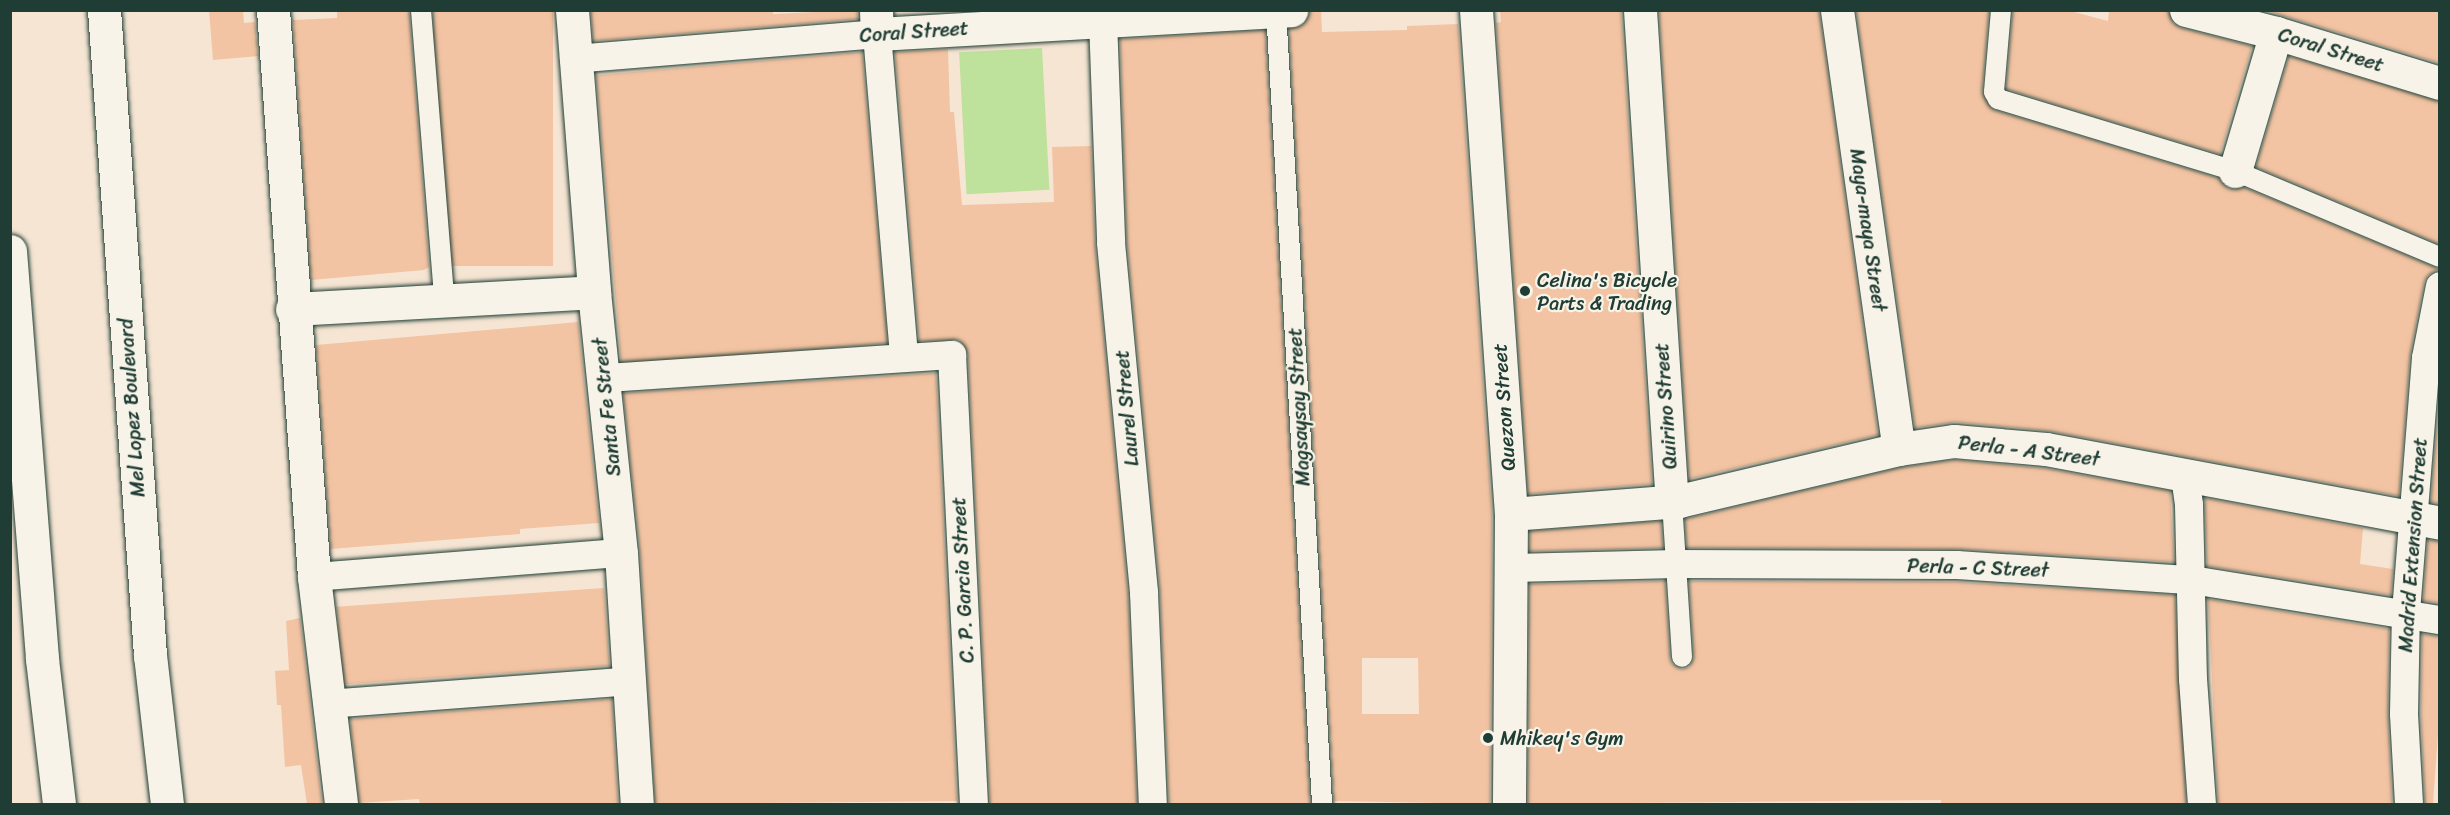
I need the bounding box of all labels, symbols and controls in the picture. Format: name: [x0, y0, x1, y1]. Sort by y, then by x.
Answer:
street label: Coral Street: [858, 16, 970, 48]
street label: Coral Street: [2275, 22, 2387, 78]
street label: Maya-maya Street: [1845, 147, 1891, 313]
place label: Celina's Bicycle Parts & Trading: [1537, 268, 1677, 315]
marker: Celina's Bicycle Parts & Trading: [1518, 284, 1532, 298]
street label: Mel Lopez Boulevard: [114, 318, 150, 498]
street label: Magsaysay Street: [1283, 327, 1315, 487]
street label: Santa Fe Street: [588, 335, 626, 479]
street label: Quirino Street: [1650, 342, 1682, 470]
street label: Quezon Street: [1488, 343, 1520, 471]
street label: Laurel Street: [1110, 349, 1144, 467]
street label: Perla - A Street: [1957, 430, 2101, 472]
street label: Madrid Extension Street: [2393, 436, 2433, 654]
street label: C. P. Garcia Street: [947, 497, 979, 663]
street label: Perla - C Street: [1907, 554, 2049, 582]
place label: Mhikey's Gym: [1500, 726, 1624, 750]
marker: Mhikey's Gym: [1481, 731, 1495, 745]

